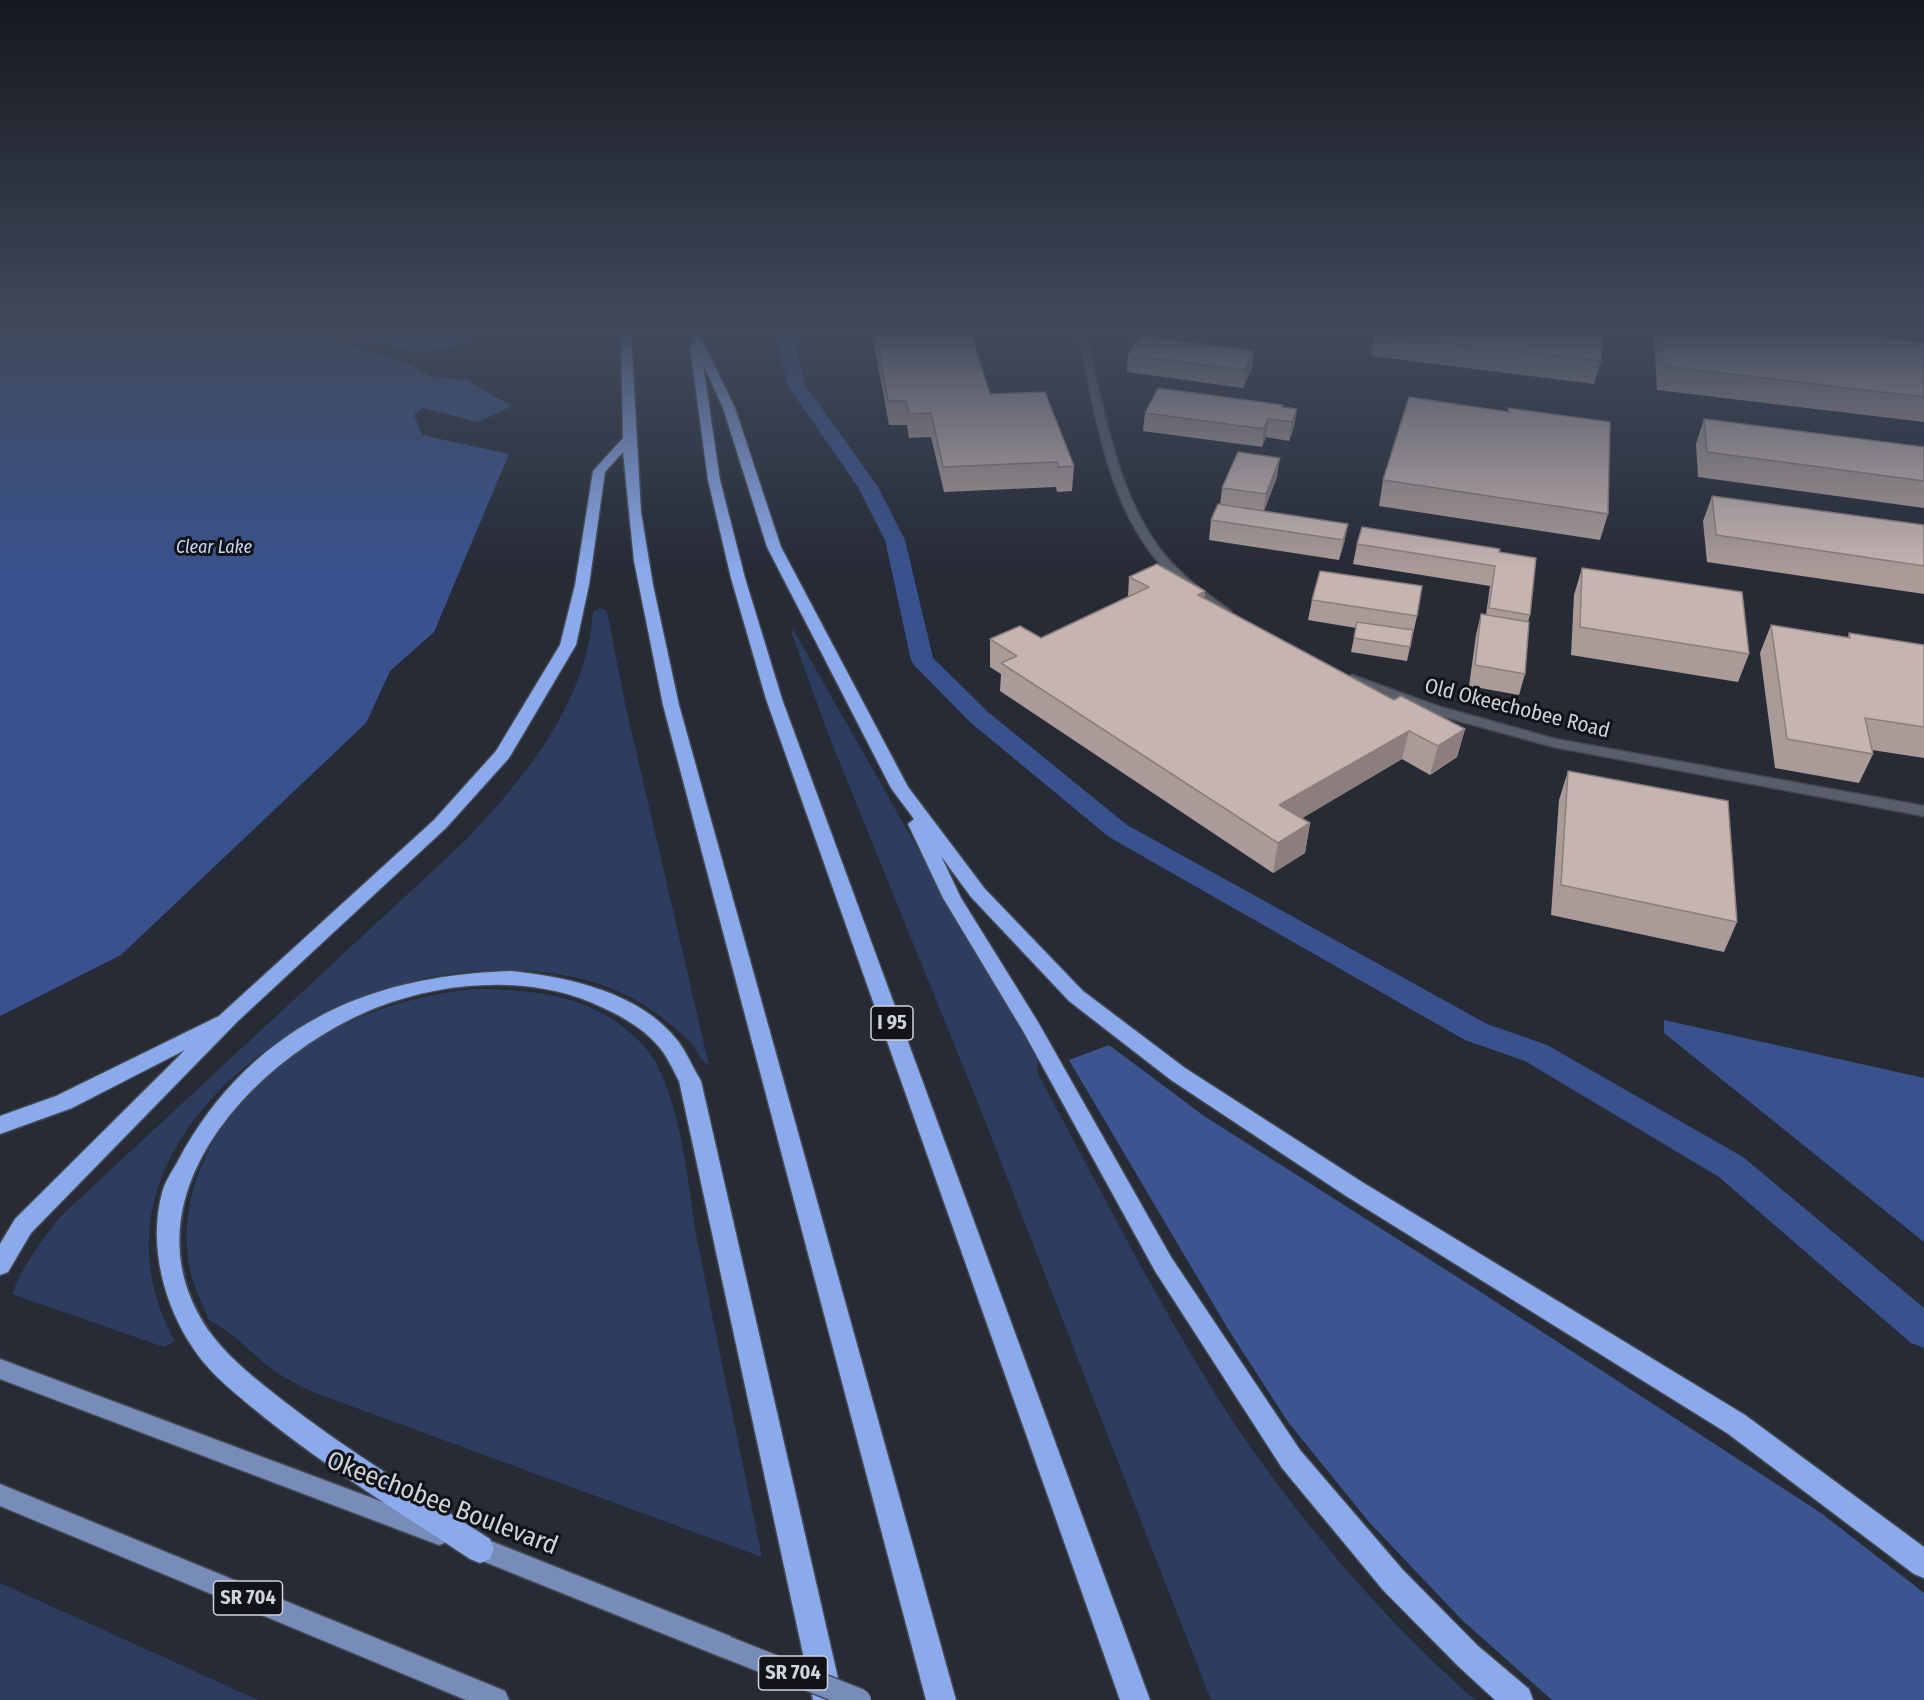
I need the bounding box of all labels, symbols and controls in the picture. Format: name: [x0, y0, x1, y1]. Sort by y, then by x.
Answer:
water label: Clear Lake: [176, 537, 252, 559]
street label: Old Okeechobee Road: [1422, 674, 1612, 744]
road number: I 95: [871, 1006, 913, 1040]
street label: Okeechobee Boulevard: [322, 1445, 562, 1563]
road number: SR 704: [214, 1581, 282, 1615]
road number: SR 704: [758, 1656, 828, 1690]

